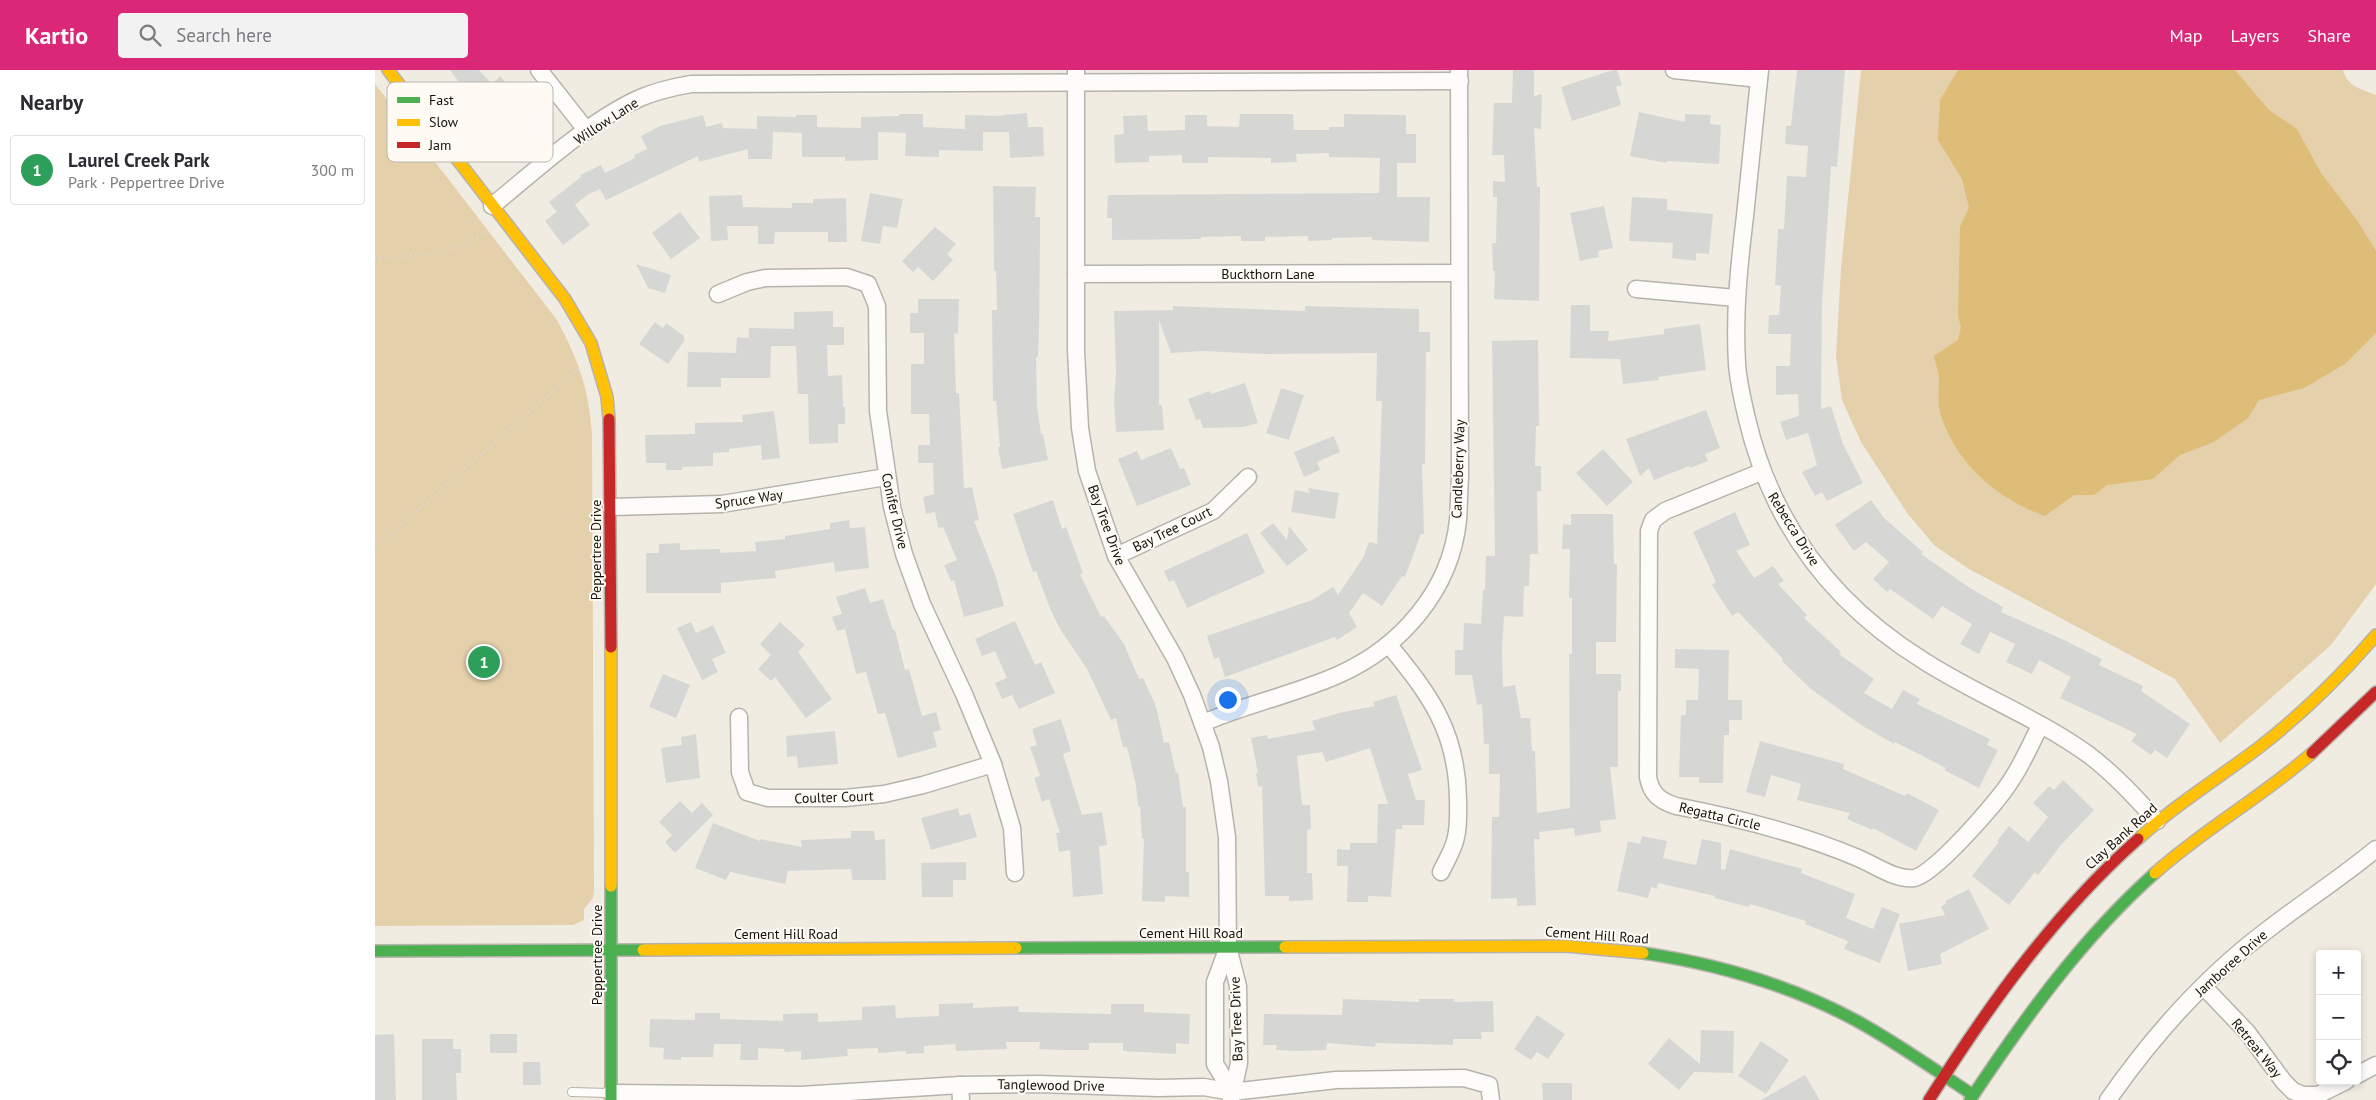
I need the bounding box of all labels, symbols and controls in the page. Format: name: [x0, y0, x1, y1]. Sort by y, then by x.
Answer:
search box: [118, 13, 468, 58]
text: Kartio: [25, 20, 88, 51]
icon: search: [136, 21, 164, 49]
text: Search here: [176, 23, 272, 47]
text: Map: [2170, 24, 2202, 47]
text: Layers: [2230, 24, 2279, 47]
text: Share: [2307, 24, 2351, 47]
legend: [387, 82, 553, 162]
text: Nearby: [20, 89, 83, 116]
text: Fast: [429, 91, 454, 109]
street label: Willow Lane: [570, 94, 642, 148]
text: Slow: [429, 113, 459, 131]
text: Jam: [428, 136, 451, 154]
text: Laurel Creek Park: [68, 148, 209, 172]
text: 1: [32, 160, 42, 180]
text: 300 m: [311, 160, 354, 180]
text: Park · Peppertree Drive: [68, 172, 225, 192]
street label: Buckthorn Lane: [1221, 265, 1315, 283]
street label: Candleberry Way: [1447, 419, 1469, 519]
street label: Conifer Drive: [877, 471, 913, 551]
street label: Bay Tree Drive: [1084, 482, 1130, 568]
street label: Spruce Way: [714, 485, 785, 513]
street label: Rebecca Drive: [1764, 489, 1824, 569]
street label: Peppertree Drive: [587, 500, 605, 600]
street label: Bay Tree Court: [1129, 502, 1215, 556]
pin: 1: [468, 643, 500, 681]
your location: [1215, 687, 1241, 713]
street label: Coulter Court: [794, 787, 874, 807]
street label: Regatta Circle: [1677, 798, 1763, 834]
street label: Clay Bank Road: [2081, 799, 2161, 873]
street label: Peppertree Drive: [588, 905, 606, 1005]
street label: Cement Hill Road: [1545, 922, 1649, 948]
street label: Cement Hill Road: [1139, 924, 1243, 942]
street label: Cement Hill Road: [734, 925, 838, 943]
street label: Jamboree Drive: [2190, 926, 2271, 1001]
map controls: [2316, 950, 2361, 1085]
button: +: [2316, 950, 2361, 995]
street label: Bay Tree Drive: [1226, 976, 1246, 1062]
button: −: [2316, 995, 2361, 1040]
street label: Retreat Way: [2228, 1015, 2287, 1082]
button: locate: [2316, 1040, 2361, 1085]
street label: Tanglewood Drive: [997, 1075, 1105, 1095]

